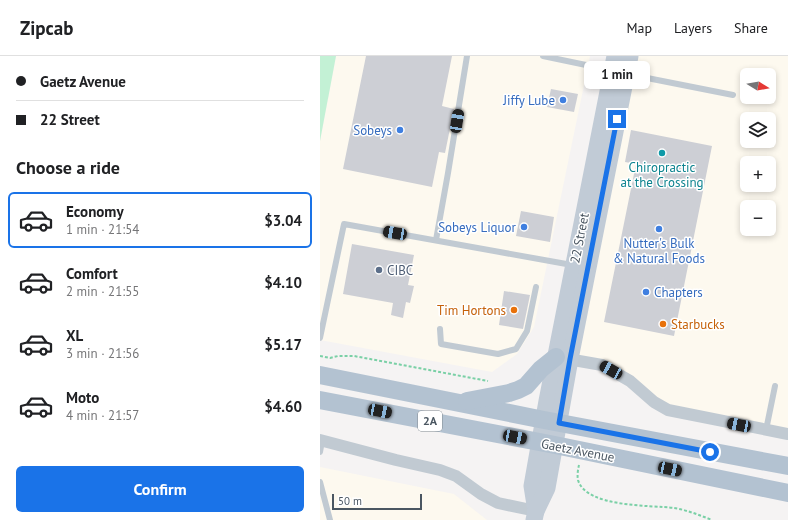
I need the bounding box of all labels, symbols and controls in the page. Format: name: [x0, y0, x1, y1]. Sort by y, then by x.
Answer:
text: Zipcab: [20, 16, 73, 40]
text: Map: [626, 19, 652, 37]
text: Layers: [674, 19, 712, 37]
text: Share: [734, 19, 768, 37]
callout: 1 min: [584, 61, 650, 89]
text: 1 min: [601, 66, 633, 83]
north arrow: [740, 68, 776, 104]
map controls: [740, 68, 776, 236]
text: Gaetz Avenue: [40, 72, 126, 91]
place label: Jiffy Lube: [502, 92, 555, 109]
marker: Jiffy Lube: [558, 95, 568, 105]
car: [449, 108, 465, 134]
text: 22 Street: [40, 110, 100, 129]
route end: [608, 110, 626, 128]
button: layers: [740, 112, 776, 148]
place label: Sobeys: [353, 122, 392, 139]
marker: Sobeys: [395, 125, 405, 135]
marker: Chiropractic at the Crossing: [657, 148, 667, 158]
text: Choose a ride: [16, 156, 120, 179]
button: +: [740, 156, 776, 192]
place label: Chiropractic at the Crossing: [620, 159, 704, 191]
button: −: [740, 200, 776, 236]
icon: car: [18, 202, 54, 238]
text: Economy: [66, 202, 124, 221]
text: $3.04: [264, 211, 302, 230]
street label: 22 Street: [566, 211, 593, 265]
place label: Sobeys Liquor: [438, 219, 517, 236]
text: 1 min · 21:54: [66, 221, 139, 238]
marker: Sobeys Liquor: [519, 222, 529, 232]
marker: Nutter's Bulk & Natural Foods: [654, 224, 664, 234]
car: [382, 225, 408, 241]
place label: Nutter's Bulk & Natural Foods: [613, 235, 705, 267]
place label: CIBC: [387, 262, 413, 279]
icon: car: [18, 264, 54, 300]
text: Comfort: [66, 264, 118, 283]
marker: CIBC: [374, 265, 384, 275]
text: $4.10: [264, 273, 302, 292]
text: 2 min · 21:55: [66, 283, 139, 300]
place label: Chapters: [654, 284, 703, 301]
marker: Chapters: [641, 287, 651, 297]
place label: Tim Hortons: [437, 302, 506, 319]
marker: Tim Hortons: [509, 305, 519, 315]
place label: Starbucks: [671, 316, 725, 333]
marker: Starbucks: [658, 319, 668, 329]
icon: car: [18, 326, 54, 362]
text: XL: [66, 326, 83, 345]
text: $5.17: [264, 335, 302, 354]
text: 3 min · 21:56: [66, 345, 139, 362]
car: [598, 359, 624, 381]
icon: car: [18, 388, 54, 424]
text: Moto: [66, 388, 99, 407]
text: $4.60: [264, 397, 302, 416]
car: [367, 403, 393, 419]
text: 4 min · 21:57: [66, 407, 139, 424]
road number: 2A: [418, 411, 442, 431]
car: [726, 417, 752, 433]
car: [502, 429, 528, 445]
street label: Gaetz Avenue: [540, 435, 616, 466]
route start: [701, 443, 719, 461]
car: [657, 461, 683, 477]
button: Confirm: [16, 466, 304, 512]
scale bar: [332, 492, 422, 511]
text: 50 m: [338, 494, 362, 508]

